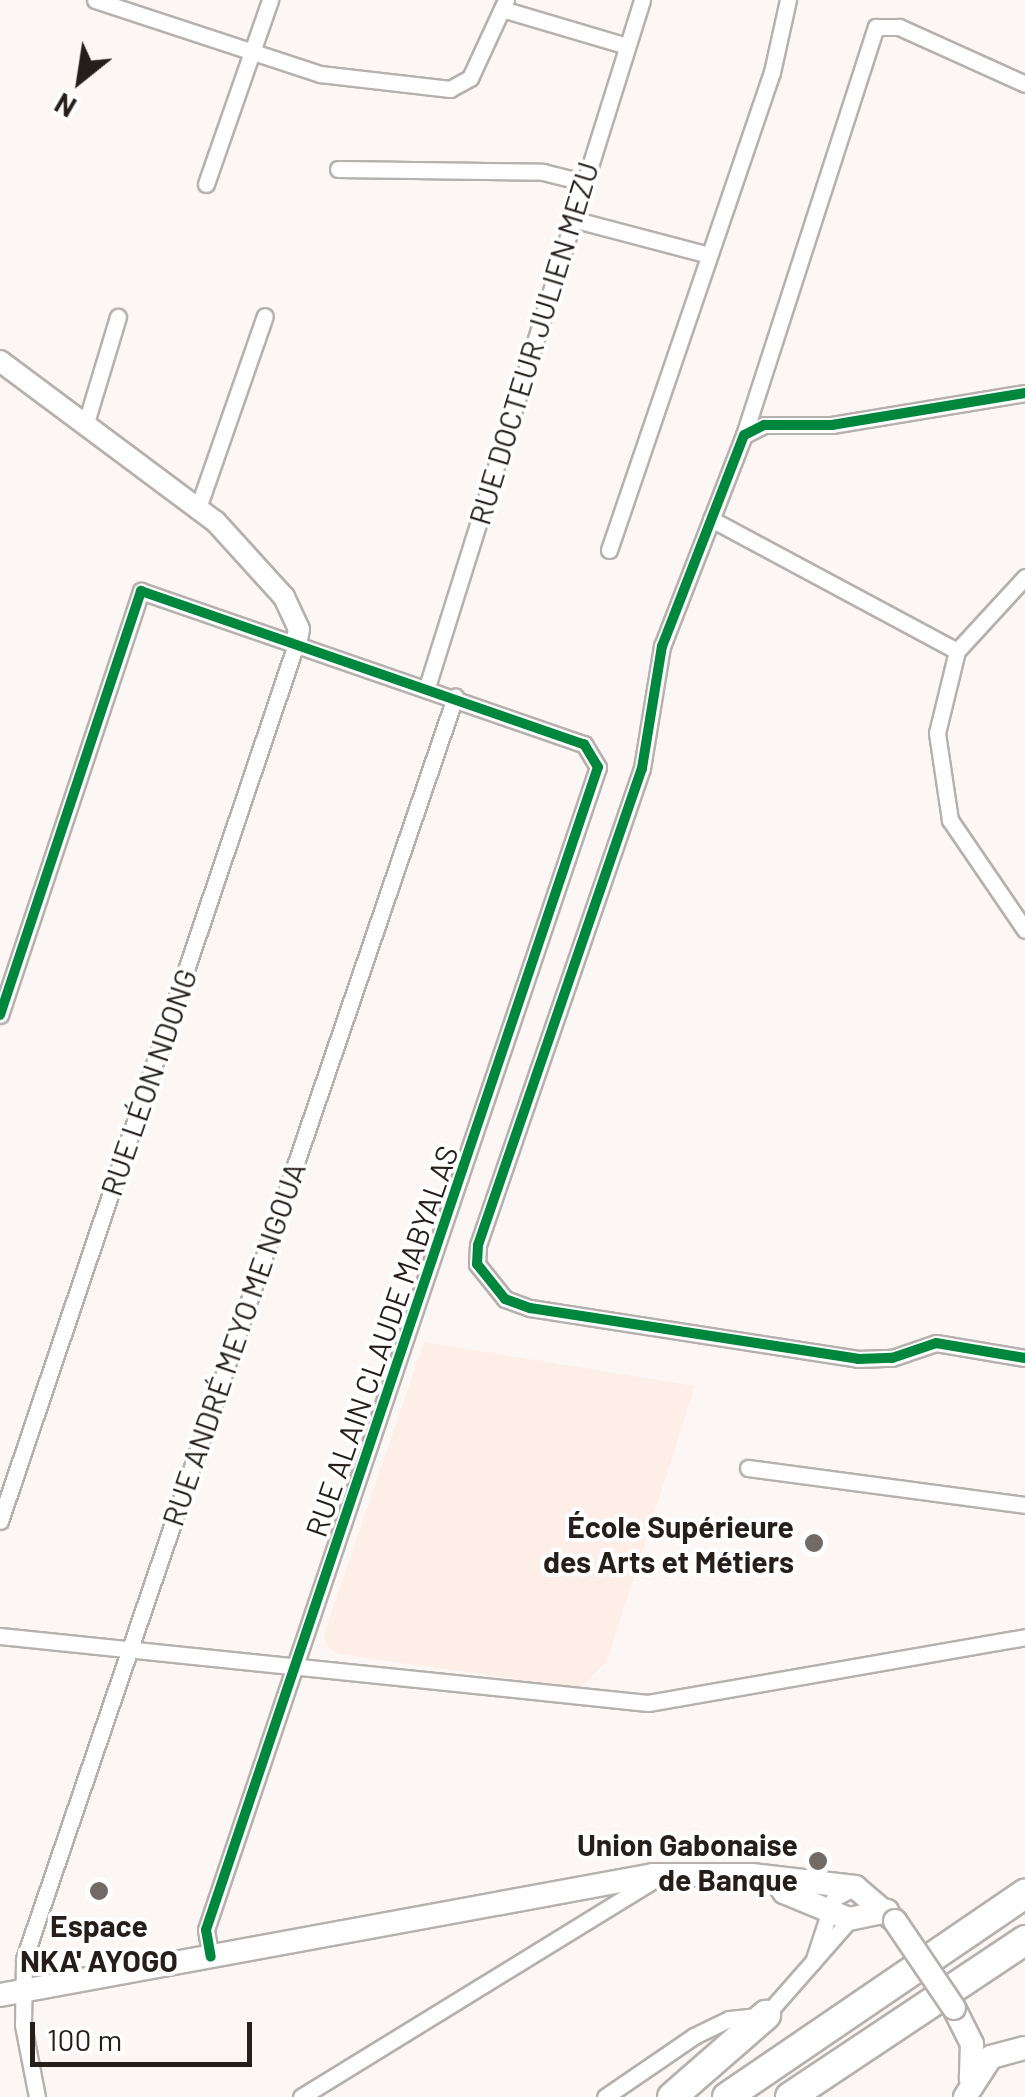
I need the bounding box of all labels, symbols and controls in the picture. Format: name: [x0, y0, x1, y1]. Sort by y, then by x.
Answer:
north arrow: [30, 30, 130, 130]
text: N: [48, 87, 82, 125]
street label: RUE DOCTEUR JULIEN MEZU: [461, 157, 605, 529]
street label: RUE LÉON NDONG: [92, 964, 204, 1200]
street label: RUE ALAIN CLAUDE MABYALAS: [297, 1141, 465, 1541]
street label: RUE ANDRÉ MEYO ME NGOUA: [154, 1158, 312, 1530]
place label: École Supérieure des Arts et Métiers: [543, 1508, 794, 1578]
marker: École Supérieure des Arts et Métiers: [803, 1532, 825, 1554]
place label: Union Gabonaise de Banque: [577, 1826, 798, 1896]
marker: Union Gabonaise de Banque: [807, 1850, 829, 1872]
marker: Espace NKA' AYOGO: [88, 1880, 110, 1902]
place label: Espace NKA' AYOGO: [20, 1907, 178, 1978]
scale bar: [35, 2002, 258, 2064]
text: 100 m: [47, 2021, 122, 2057]

